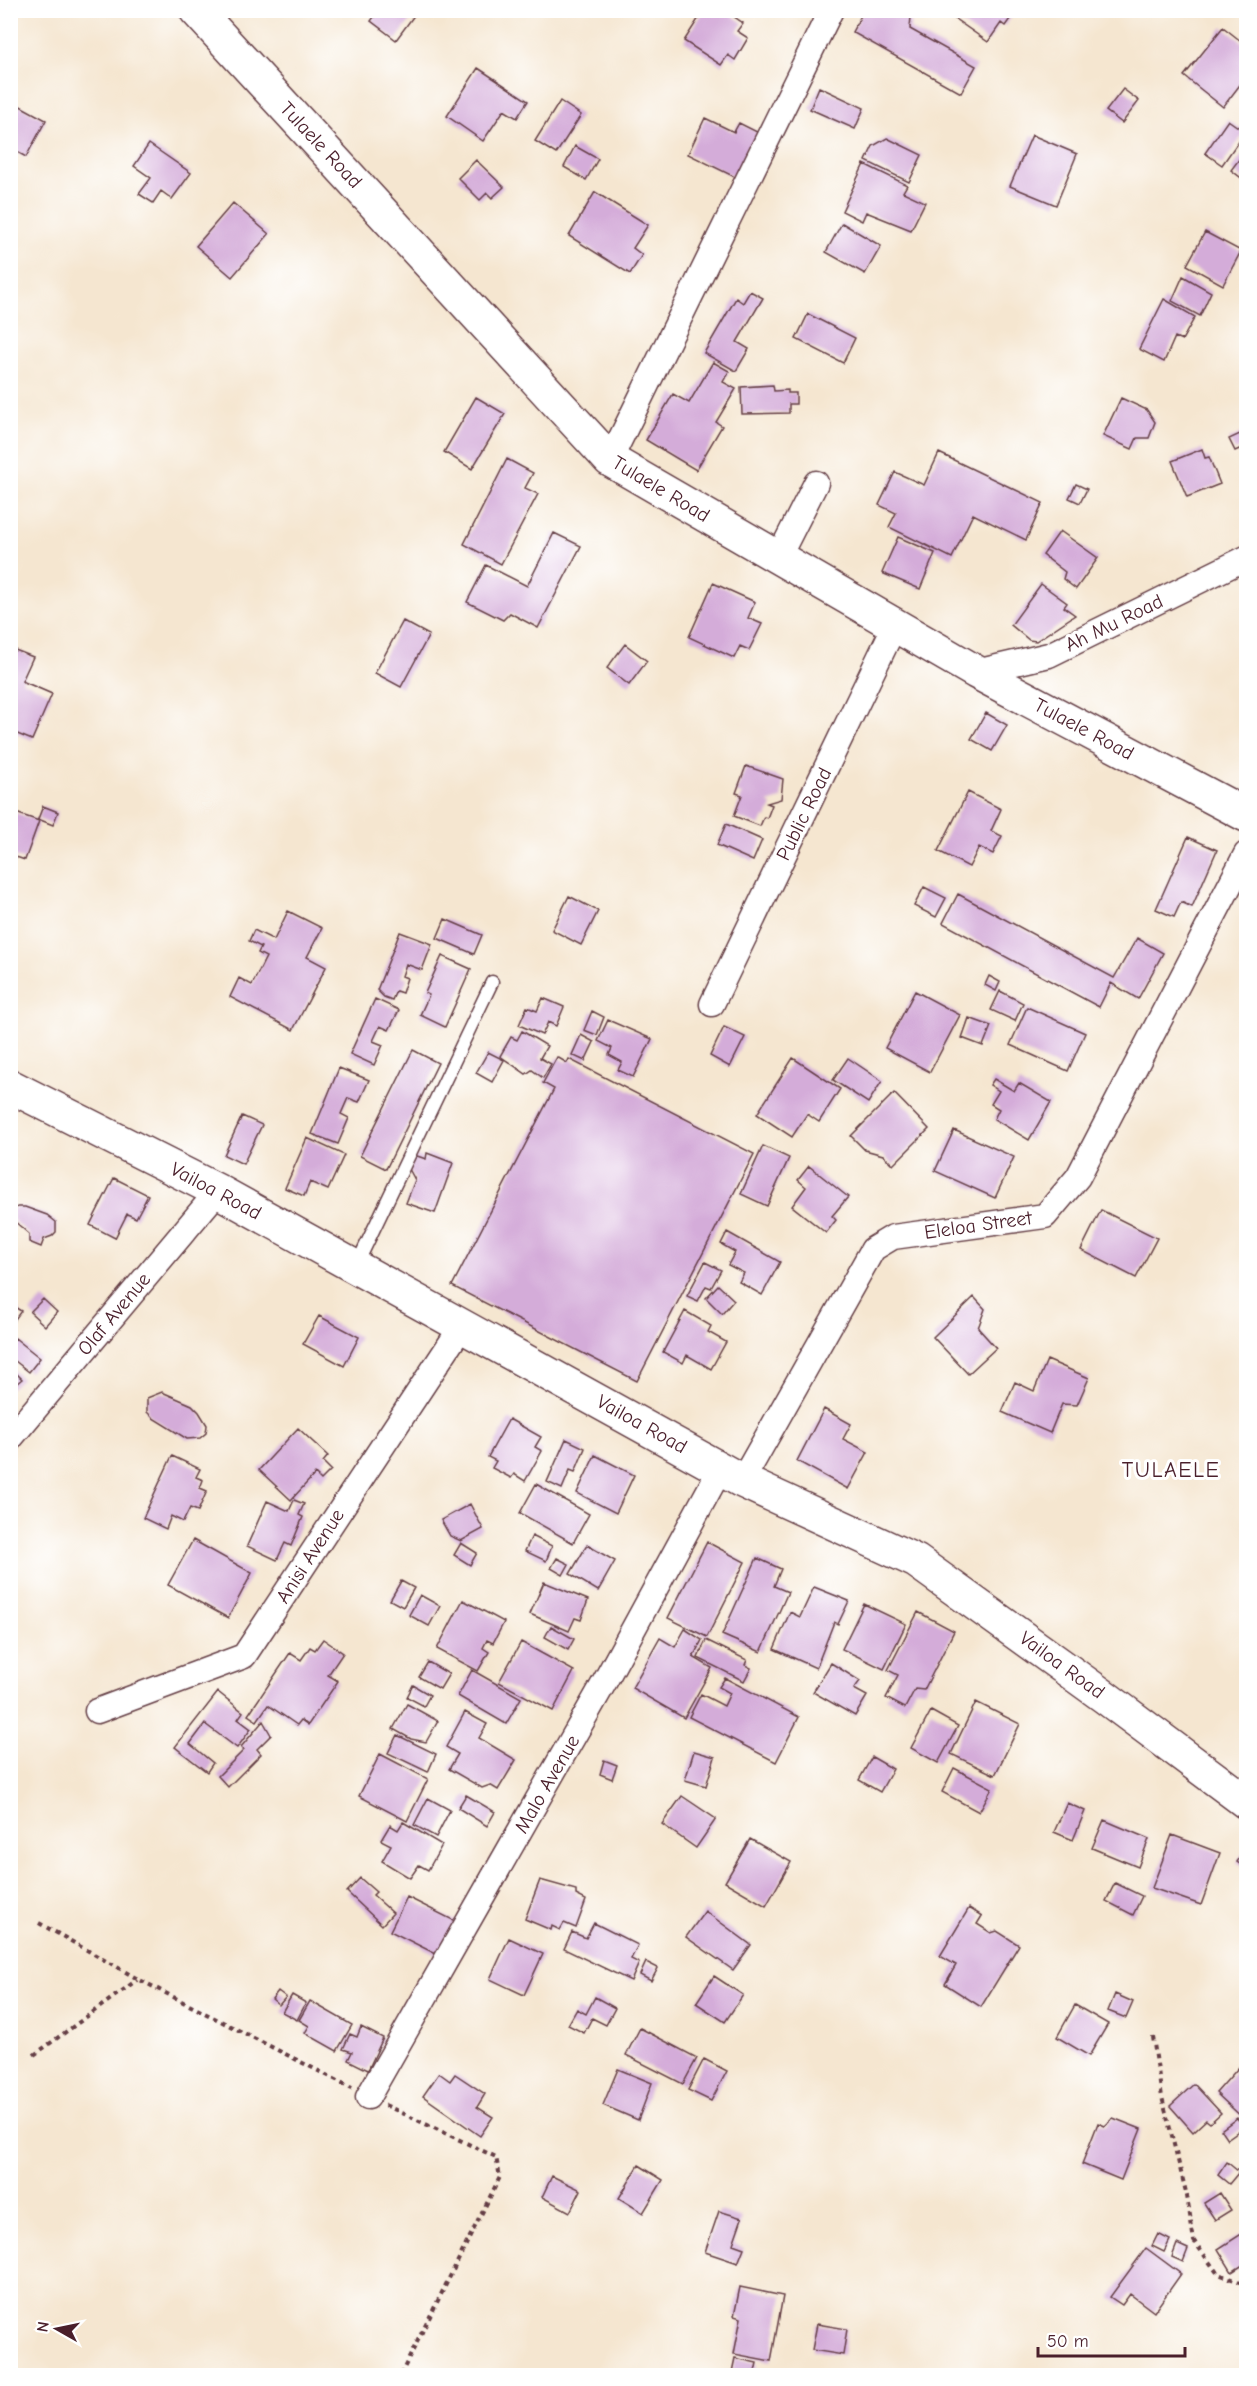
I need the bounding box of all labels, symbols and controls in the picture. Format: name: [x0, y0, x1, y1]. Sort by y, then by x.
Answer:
street label: Tulaele Road: [275, 97, 367, 193]
street label: Tulaele Road: [608, 451, 714, 527]
street label: Ah Mu Road: [1061, 589, 1167, 657]
street label: Tulaele Road: [1030, 693, 1138, 765]
street label: Public Road: [772, 764, 836, 864]
street label: Vailoa Road: [167, 1157, 265, 1225]
street label: Eleloa Street: [923, 1206, 1035, 1244]
street label: Olaf Avenue: [73, 1268, 155, 1360]
street label: Vailoa Road: [593, 1390, 691, 1458]
district label: TULAELE: [1122, 1457, 1220, 1483]
street label: Anisi Avenue: [271, 1505, 349, 1607]
street label: Vailoa Road: [1015, 1626, 1109, 1704]
street label: Malo Avenue: [510, 1731, 584, 1837]
north arrow: [27, 2299, 87, 2359]
text: N: [33, 2320, 53, 2333]
scale bar: [1038, 2320, 1185, 2358]
text: 50 m: [1047, 2331, 1089, 2352]

